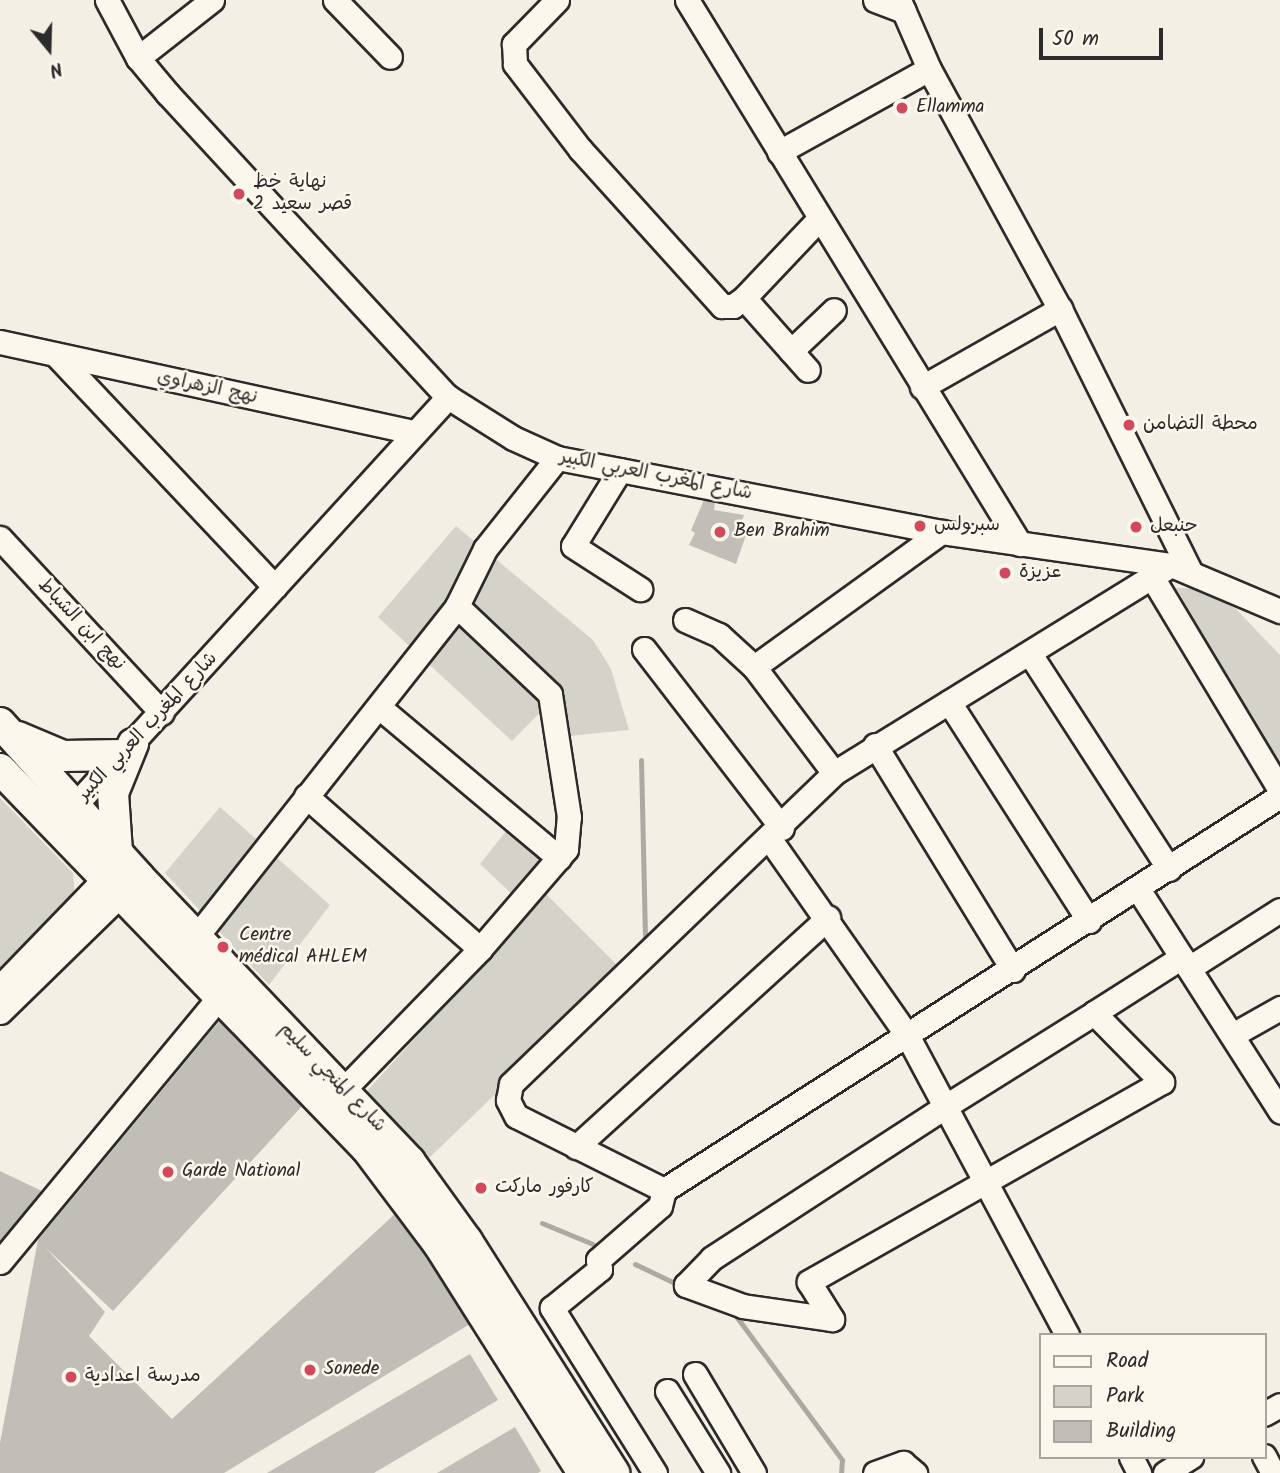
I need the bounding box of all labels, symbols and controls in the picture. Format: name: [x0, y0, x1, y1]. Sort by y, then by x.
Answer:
north arrow: [14, 14, 84, 84]
scale bar: [1042, 14, 1166, 58]
text: 50 m: [1052, 23, 1099, 56]
text: N: [45, 53, 66, 85]
place label: Ellamma: [916, 97, 984, 119]
marker: Ellamma: [894, 100, 910, 116]
place label: نهاية خط قصر سعيد 2: [253, 172, 352, 216]
marker: نهاية خط قصر سعيد 2: [231, 186, 247, 202]
street label: نهج الزهراوي: [155, 366, 259, 410]
place label: محطة التضامن: [1143, 414, 1258, 436]
marker: محطة التضامن: [1121, 417, 1137, 433]
street label: شارع المغرب العربي الكبير: [558, 446, 754, 506]
place label: سبرولس: [934, 515, 1000, 537]
place label: حنبعل: [1150, 516, 1198, 538]
marker: سبرولس: [912, 518, 928, 534]
marker: حنبعل: [1128, 519, 1144, 535]
place label: Ben Brahim: [734, 521, 830, 543]
marker: Ben Brahim: [712, 524, 728, 540]
place label: عزيزة: [1019, 562, 1061, 584]
marker: عزيزة: [997, 565, 1013, 581]
street label: نهج ابن الشباط: [32, 574, 130, 676]
street label: شارع المغرب العربي الكبير: [73, 648, 223, 806]
place label: Centre médical AHLEM: [239, 925, 367, 969]
marker: Centre médical AHLEM: [213, 937, 233, 957]
street label: شارع المنجي سليم: [274, 1018, 390, 1138]
place label: Garde National: [182, 1161, 300, 1183]
marker: Garde National: [160, 1164, 176, 1180]
place label: كارفور ماركت: [495, 1177, 594, 1199]
marker: كارفور ماركت: [473, 1180, 489, 1196]
legend: [1038, 1333, 1266, 1459]
text: Road: [1106, 1345, 1148, 1378]
place label: Sonede: [324, 1359, 379, 1381]
marker: Sonede: [302, 1362, 318, 1378]
place label: مدرسة اعدادية: [85, 1366, 201, 1388]
marker: مدرسة اعدادية: [63, 1369, 79, 1385]
text: Park: [1106, 1380, 1144, 1413]
text: Building: [1106, 1415, 1176, 1448]

